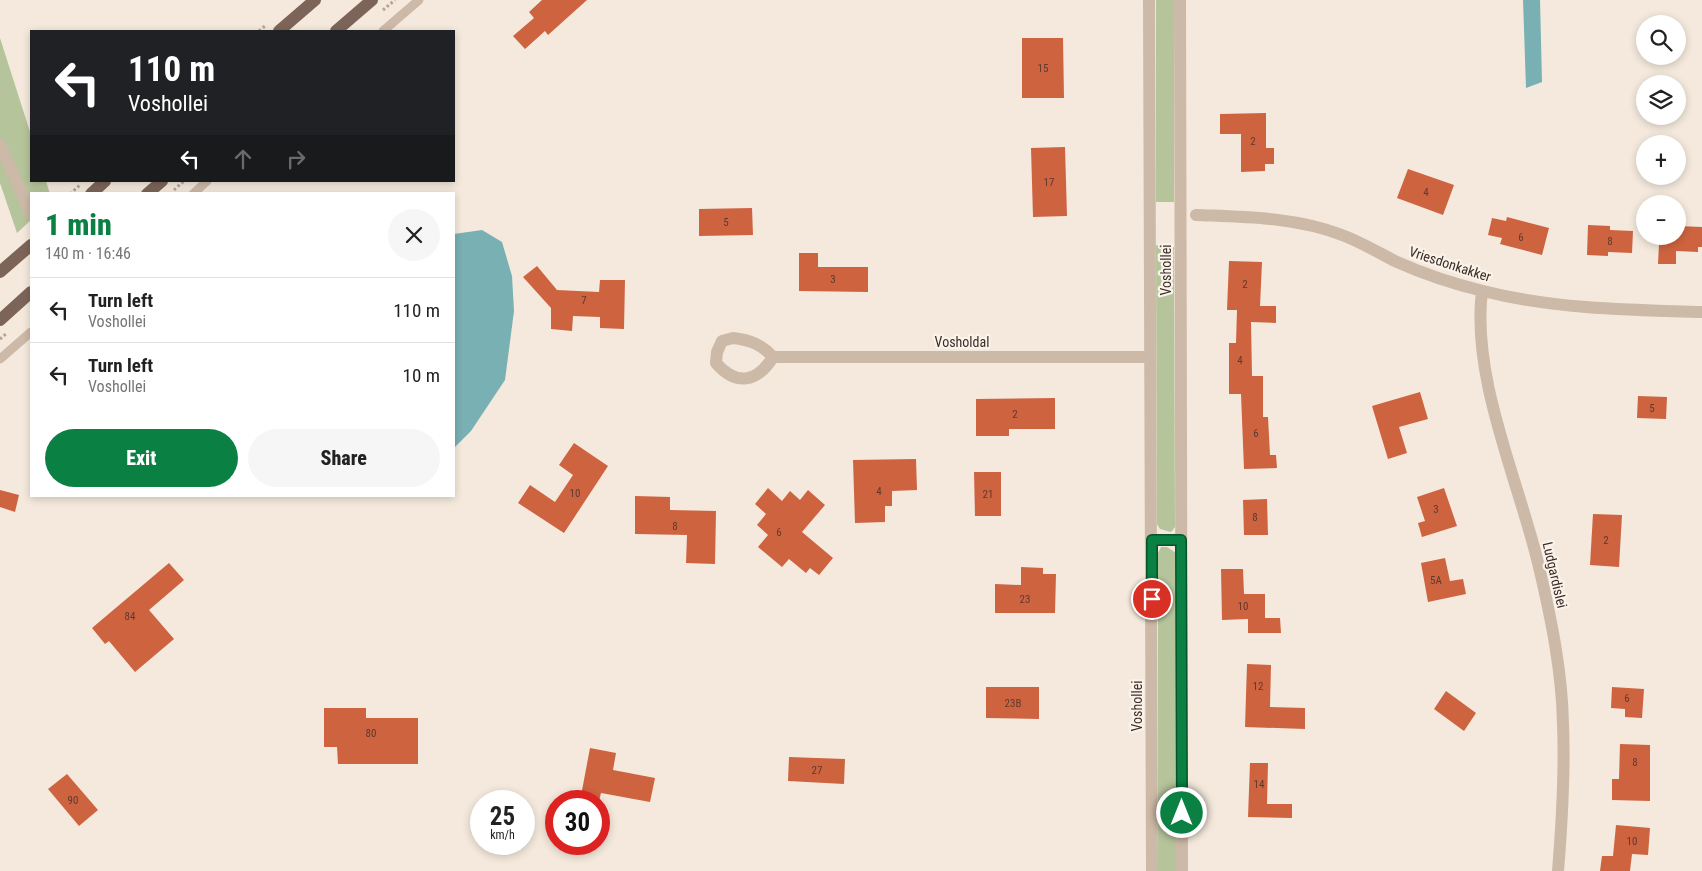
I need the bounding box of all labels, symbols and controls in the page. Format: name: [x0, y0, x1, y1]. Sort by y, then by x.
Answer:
map controls: [1636, 15, 1686, 245]
button: search: [1636, 15, 1686, 65]
text: 110 m: [128, 49, 215, 90]
icon: left: [45, 50, 110, 115]
house number: 15: [1038, 62, 1048, 75]
button: layers: [1636, 75, 1686, 125]
text: Voshollei: [128, 91, 208, 116]
house number: 2: [1250, 135, 1256, 148]
button: +: [1636, 135, 1686, 185]
icon: left: [176, 145, 204, 173]
icon: ahead: [229, 145, 257, 173]
icon: right: [282, 145, 310, 173]
house number: 17: [1044, 176, 1054, 189]
house number: 4: [1423, 186, 1429, 199]
button: −: [1636, 195, 1686, 245]
text: 1 min: [45, 207, 112, 242]
button: close: [388, 209, 440, 261]
house number: 5: [723, 216, 729, 229]
house number: 6: [1518, 231, 1524, 244]
house number: 8: [1607, 235, 1613, 248]
street label: Vriesdonkakker: [1407, 243, 1493, 285]
text: 140 m · 16:46: [45, 244, 131, 263]
street label: Voshollei: [1158, 245, 1174, 295]
house number: 3: [830, 273, 836, 286]
house number: 2: [1242, 278, 1248, 291]
text: Turn left: [88, 289, 153, 312]
house number: 7: [581, 294, 587, 307]
icon: left: [45, 296, 73, 324]
text: 110 m: [393, 299, 440, 322]
text: Voshollei: [88, 312, 146, 331]
street label: Vosholdal: [935, 334, 989, 350]
text: Turn left: [88, 354, 153, 377]
house number: 4: [1237, 354, 1243, 367]
icon: left: [45, 361, 73, 389]
text: 10 m: [403, 364, 440, 387]
text: Voshollei: [88, 377, 146, 396]
house number: 5: [1649, 402, 1655, 415]
house number: 2: [1012, 408, 1018, 421]
house number: 6: [1253, 427, 1259, 440]
button: Exit: [45, 429, 238, 487]
button: Share: [248, 429, 440, 487]
house number: 4: [876, 485, 882, 498]
house number: 10: [570, 487, 580, 500]
house number: 21: [983, 488, 993, 501]
house number: 3: [1433, 503, 1439, 516]
house number: 8: [1252, 511, 1258, 524]
house number: 8: [672, 520, 678, 533]
house number: 6: [776, 526, 782, 539]
house number: 2: [1603, 534, 1609, 547]
street label: Ludgardislei: [1540, 540, 1570, 610]
house number: 5A: [1430, 574, 1443, 587]
pin: [1131, 578, 1173, 620]
icon: arrive: [1138, 585, 1166, 613]
house number: 23: [1020, 593, 1030, 606]
house number: 10: [1238, 600, 1248, 613]
house number: 84: [125, 610, 136, 623]
house number: 12: [1253, 680, 1263, 693]
street label: Voshollei: [1129, 681, 1145, 731]
house number: 6: [1624, 692, 1630, 705]
house number: 23B: [1005, 697, 1021, 710]
house number: 80: [366, 727, 376, 740]
house number: 8: [1632, 756, 1638, 769]
house number: 27: [812, 764, 822, 777]
house number: 14: [1254, 778, 1265, 791]
position arrow: [1155, 786, 1207, 838]
speed limit sign: 30: [545, 790, 610, 855]
house number: 90: [68, 794, 78, 807]
text: 25: [490, 802, 515, 831]
text: km/h: [490, 828, 515, 842]
house number: 10: [1627, 835, 1637, 848]

